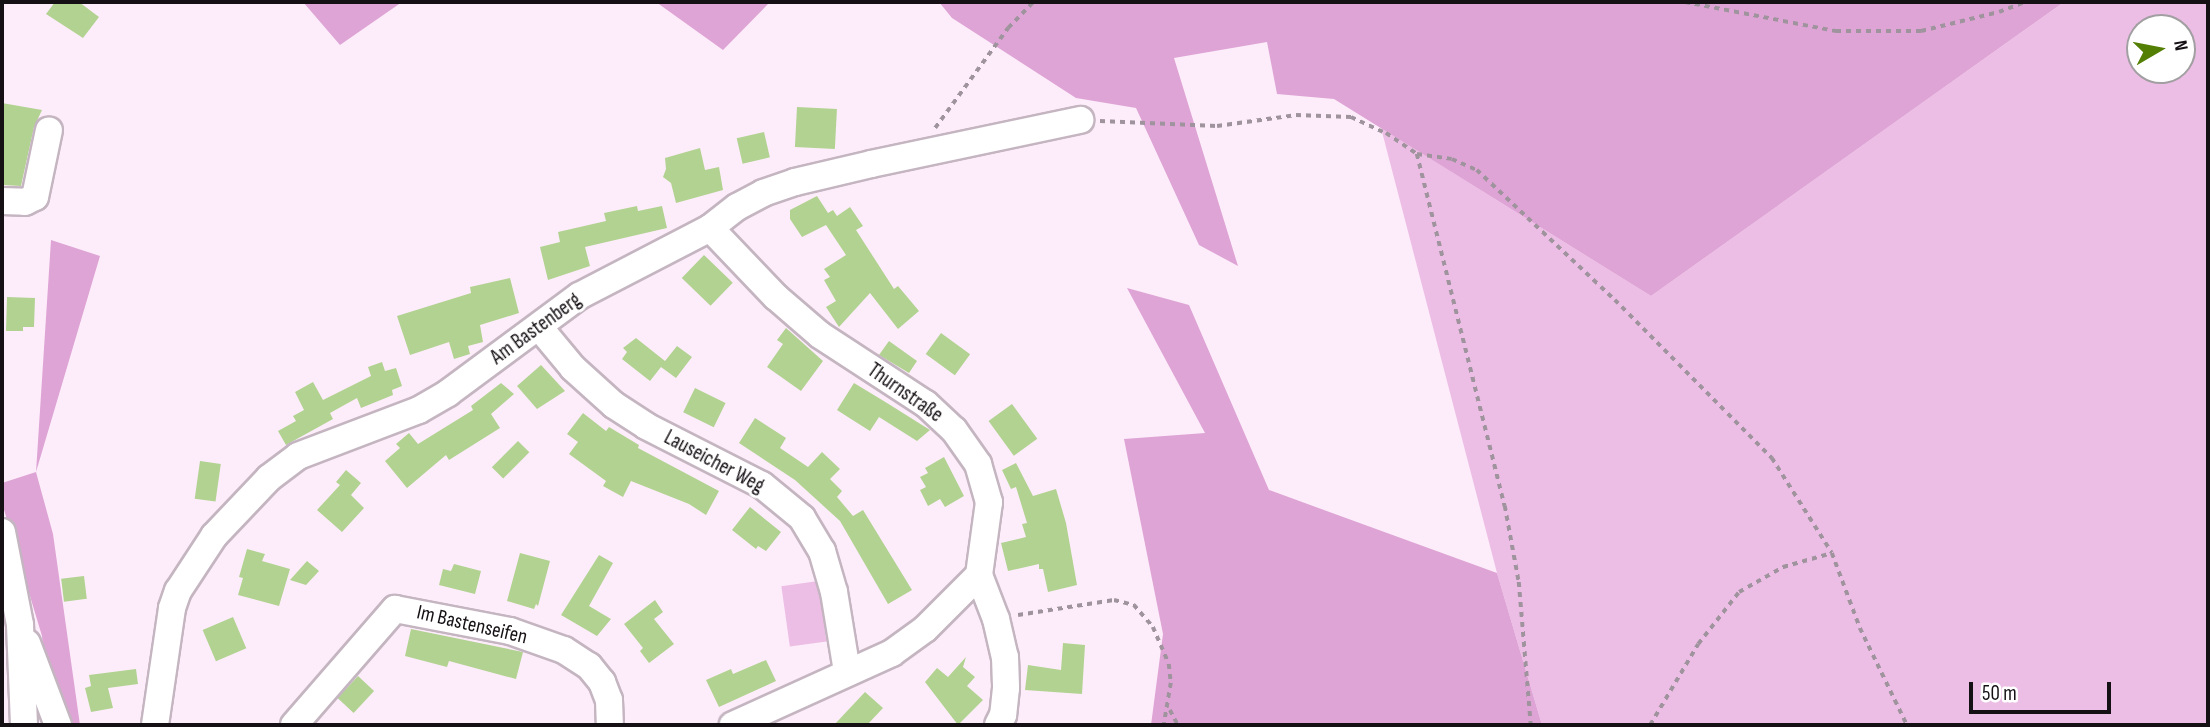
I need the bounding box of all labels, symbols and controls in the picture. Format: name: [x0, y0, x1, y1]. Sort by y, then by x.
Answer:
north arrow: [2126, 14, 2196, 84]
text: N: [2168, 39, 2192, 53]
street label: Am Bastenberg: [486, 288, 586, 370]
street label: Thurnstraße: [863, 358, 947, 428]
street label: Lauseicher Weg: [660, 425, 768, 499]
street label: Im Bastenseifen: [414, 600, 530, 650]
scale bar: [1972, 668, 2114, 712]
text: 50 m: [1982, 681, 2017, 706]

